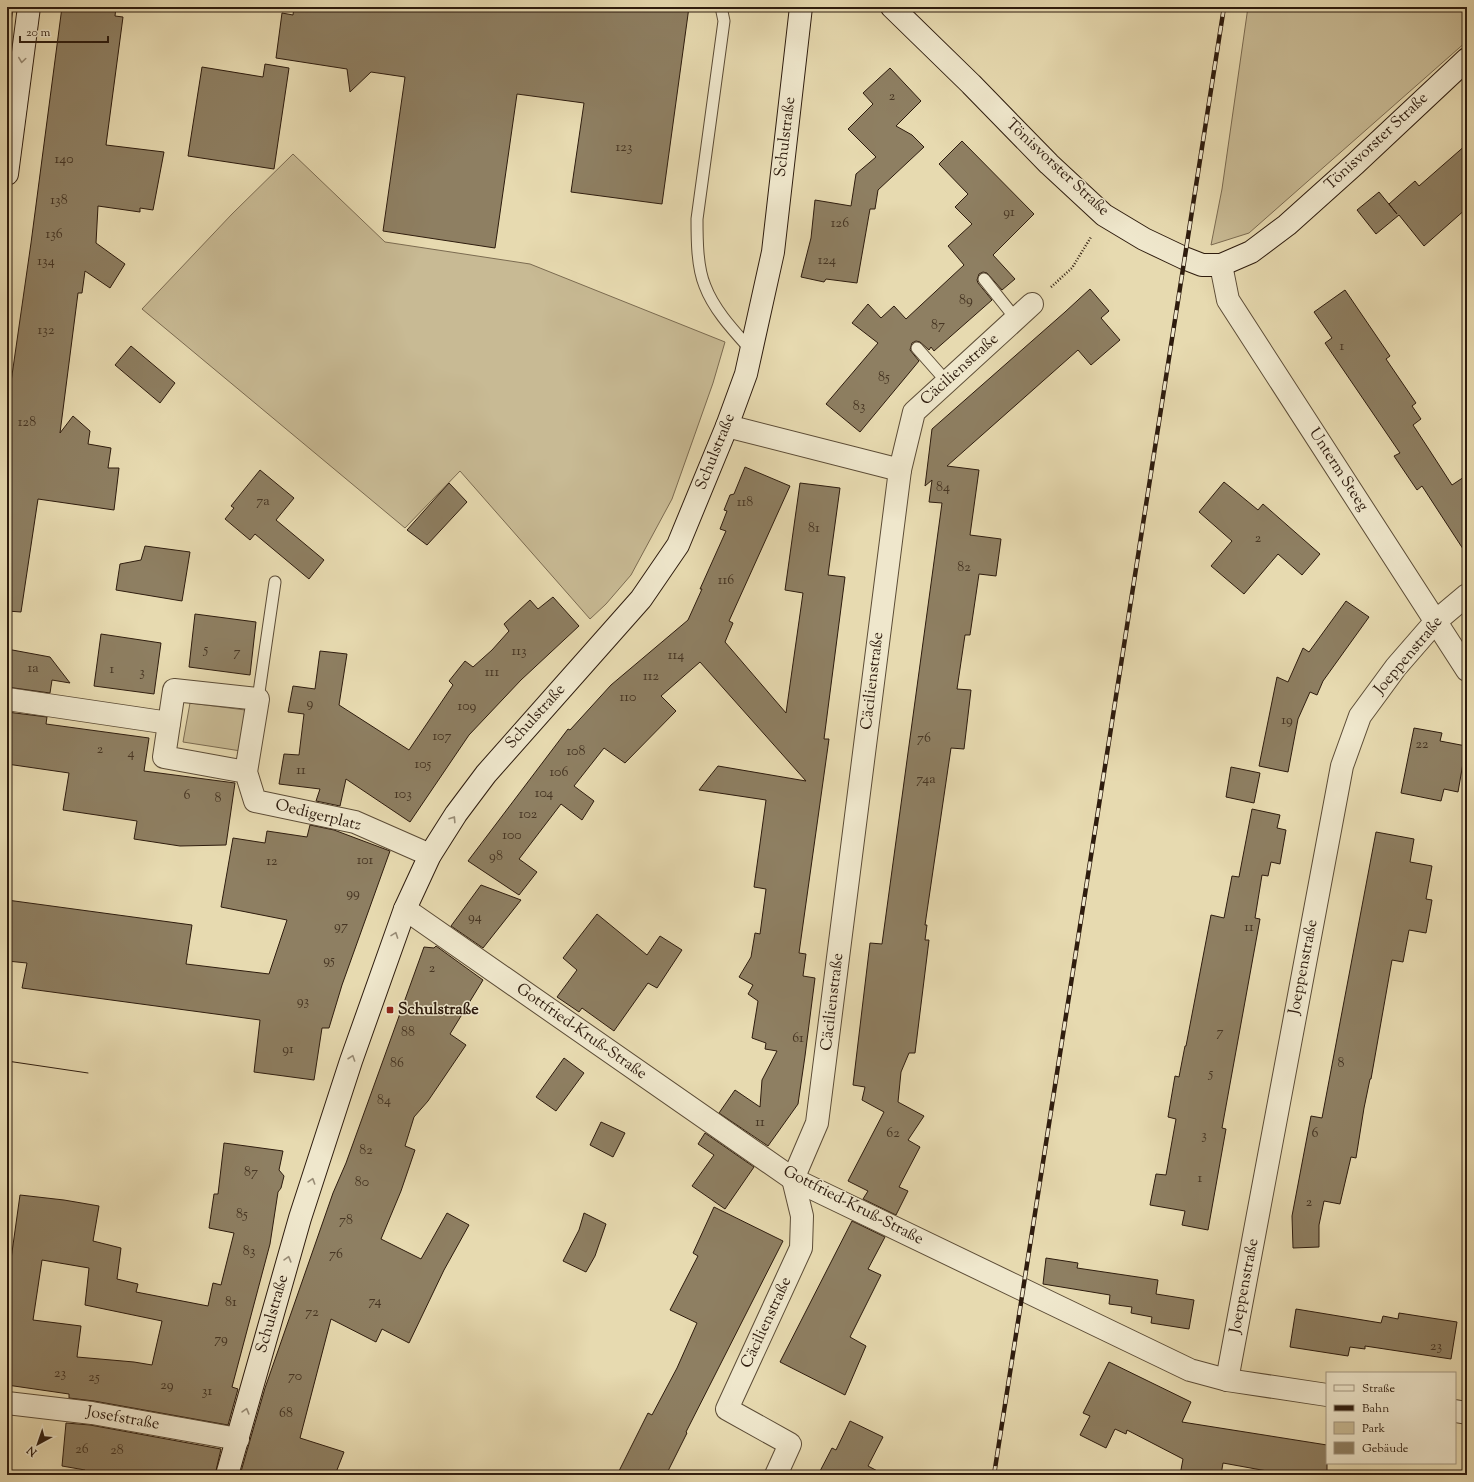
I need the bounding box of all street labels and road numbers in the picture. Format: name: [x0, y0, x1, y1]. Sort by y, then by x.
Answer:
street label: Tönisvorster Straße: [1320, 88, 1434, 196]
street label: Schulstraße: [770, 96, 802, 178]
street label: Tönisvorster Straße: [1000, 114, 1114, 222]
street label: Cäcilienstraße: [916, 329, 1004, 411]
street label: Schulstraße: [690, 410, 742, 494]
street label: Unterm Steeg: [1302, 424, 1374, 517]
street label: Joeppenstraße: [1369, 612, 1449, 701]
street label: Cäcilienstraße: [856, 631, 890, 731]
street label: Schulstraße: [500, 679, 572, 755]
street label: Oedigerplatz: [273, 794, 363, 838]
street label: Joeppenstraße: [1283, 918, 1324, 1017]
street label: Cäcilienstraße: [816, 952, 850, 1052]
street label: Gottfried-Kruß-Straße: [511, 978, 651, 1086]
street label: Gottfried-Kruß-Straße: [779, 1161, 927, 1251]
street label: Joeppenstraße: [1224, 1237, 1265, 1336]
street label: Schulstraße: [251, 1272, 295, 1356]
street label: Cäcilienstraße: [736, 1274, 798, 1372]
street label: Josefstraße: [84, 1401, 161, 1437]

